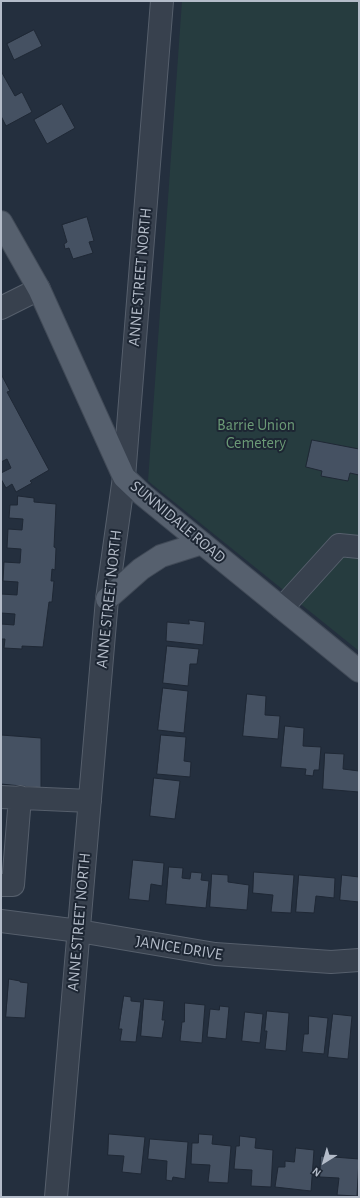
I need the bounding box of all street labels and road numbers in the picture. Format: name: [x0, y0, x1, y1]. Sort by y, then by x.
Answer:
street label: ANNE STREET NORTH: [124, 207, 156, 347]
street label: SUNNIDALE ROAD: [127, 477, 229, 567]
street label: ANNE STREET NORTH: [92, 529, 126, 669]
street label: ANNE STREET NORTH: [63, 852, 95, 992]
street label: JANICE DRIVE: [134, 932, 224, 964]

